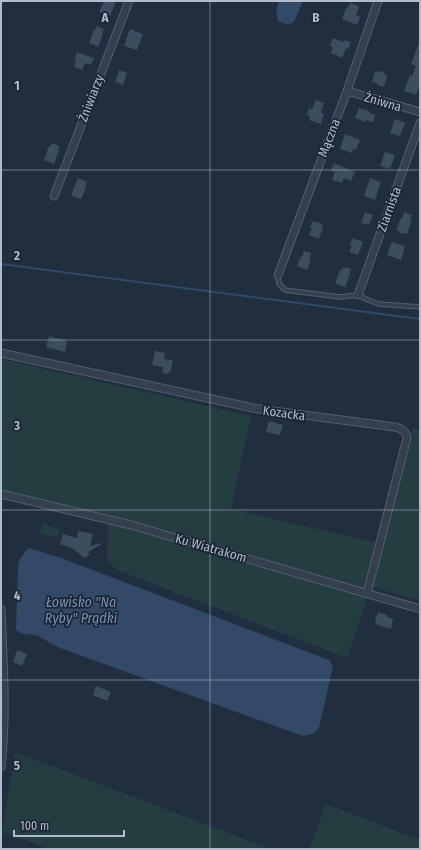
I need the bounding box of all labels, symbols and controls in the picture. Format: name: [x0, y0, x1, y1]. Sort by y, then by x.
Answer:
text: A: [100, 10, 109, 25]
text: B: [312, 10, 320, 25]
street label: Żniwiarzy: [75, 72, 107, 124]
text: 1: [14, 78, 20, 93]
street label: Żniwna: [363, 90, 403, 114]
street label: Mączna: [315, 117, 343, 159]
street label: Ziarnista: [374, 185, 404, 233]
text: 2: [13, 248, 20, 263]
street label: Kozacka: [262, 403, 306, 423]
text: 3: [13, 418, 20, 433]
street label: Ku Wiatrakom: [174, 531, 248, 565]
text: 4: [14, 588, 21, 603]
water label: Łowisko "Na Ryby" Prądki: [45, 594, 118, 627]
text: 5: [14, 758, 20, 773]
scale bar: [14, 812, 124, 838]
text: 100 m: [20, 819, 49, 833]

